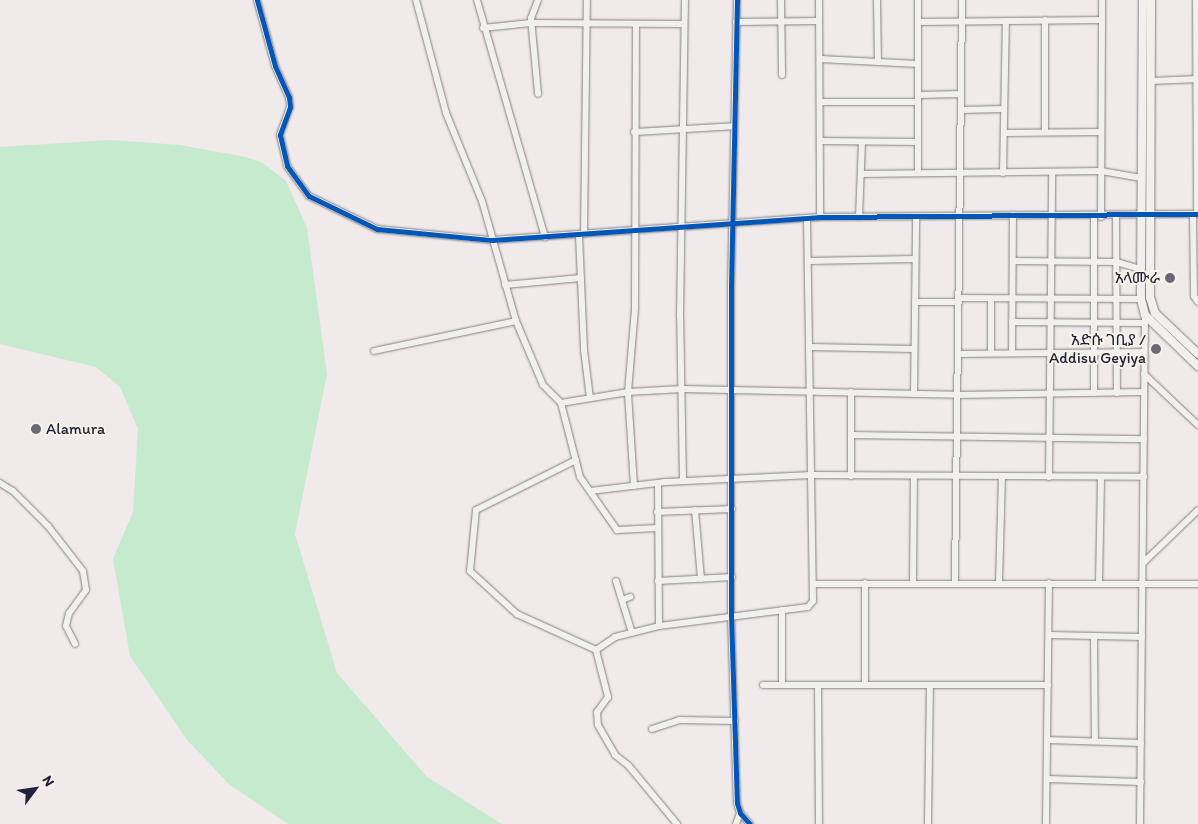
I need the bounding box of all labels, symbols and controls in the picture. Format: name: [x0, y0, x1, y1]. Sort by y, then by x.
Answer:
place label: አላሙራ: [1115, 268, 1160, 288]
marker: አላሙራ: [1164, 272, 1176, 284]
place label: አድሱ ገቢያ / Addisu Geyiya: [1049, 330, 1146, 368]
marker: አድሱ ገቢያ / Addisu Geyiya: [1150, 343, 1162, 355]
place label: Alamura: [46, 419, 105, 439]
marker: Alamura: [30, 423, 42, 435]
north arrow: [10, 764, 60, 814]
text: N: [39, 773, 58, 789]

